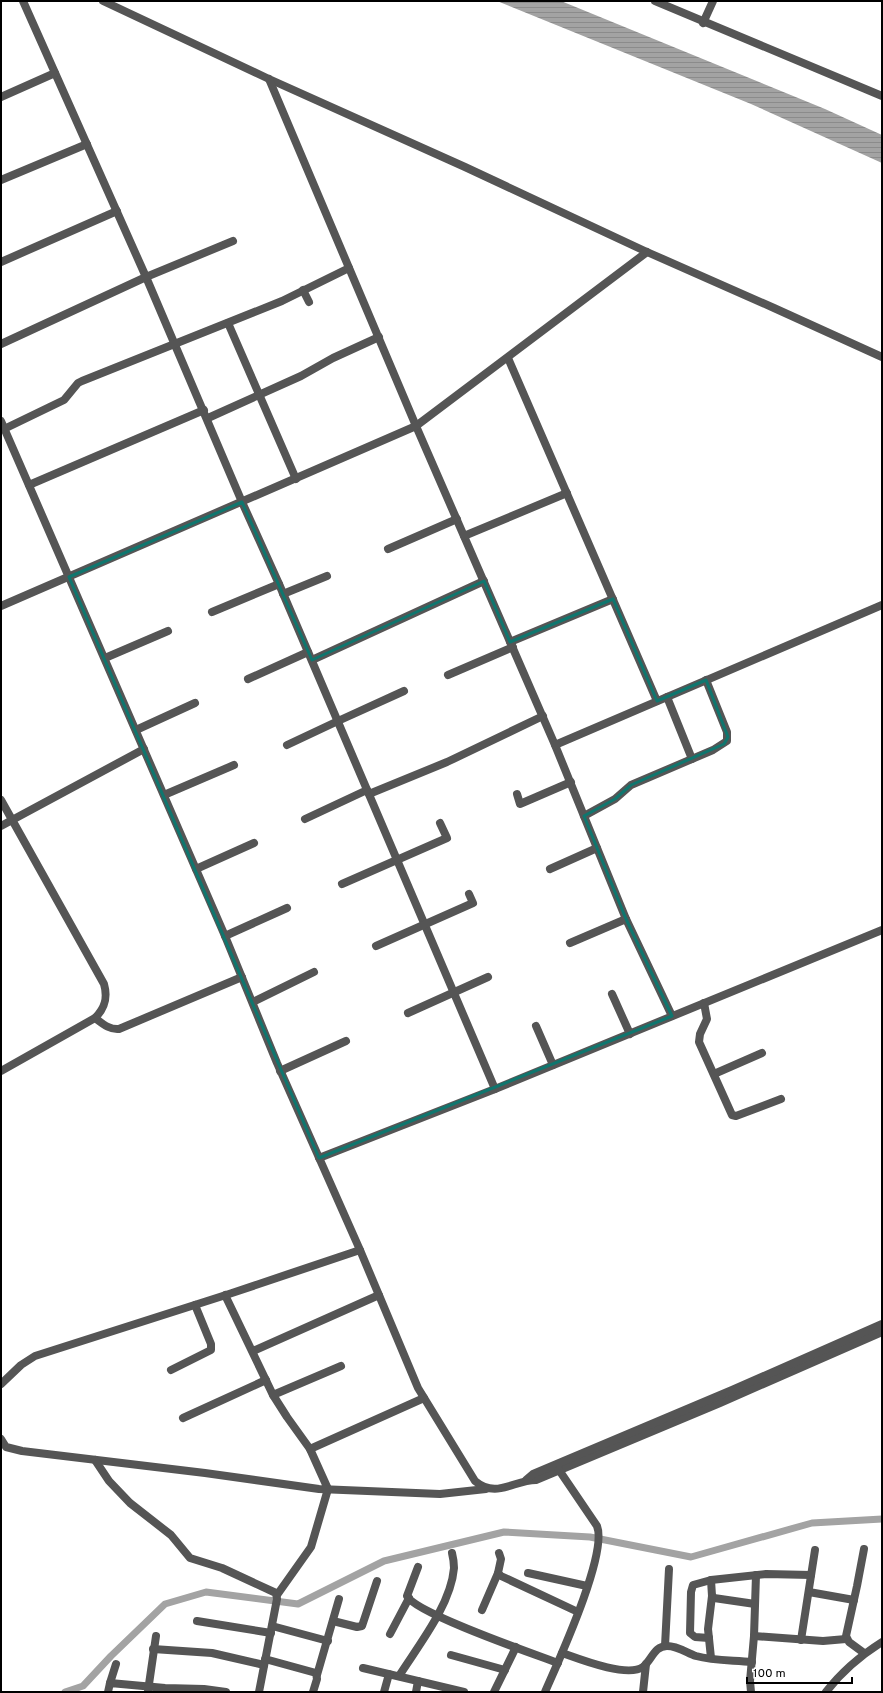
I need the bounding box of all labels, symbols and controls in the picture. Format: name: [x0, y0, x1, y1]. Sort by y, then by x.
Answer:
scale bar: [747, 1659, 852, 1685]
text: 100 m: [753, 1666, 786, 1682]

